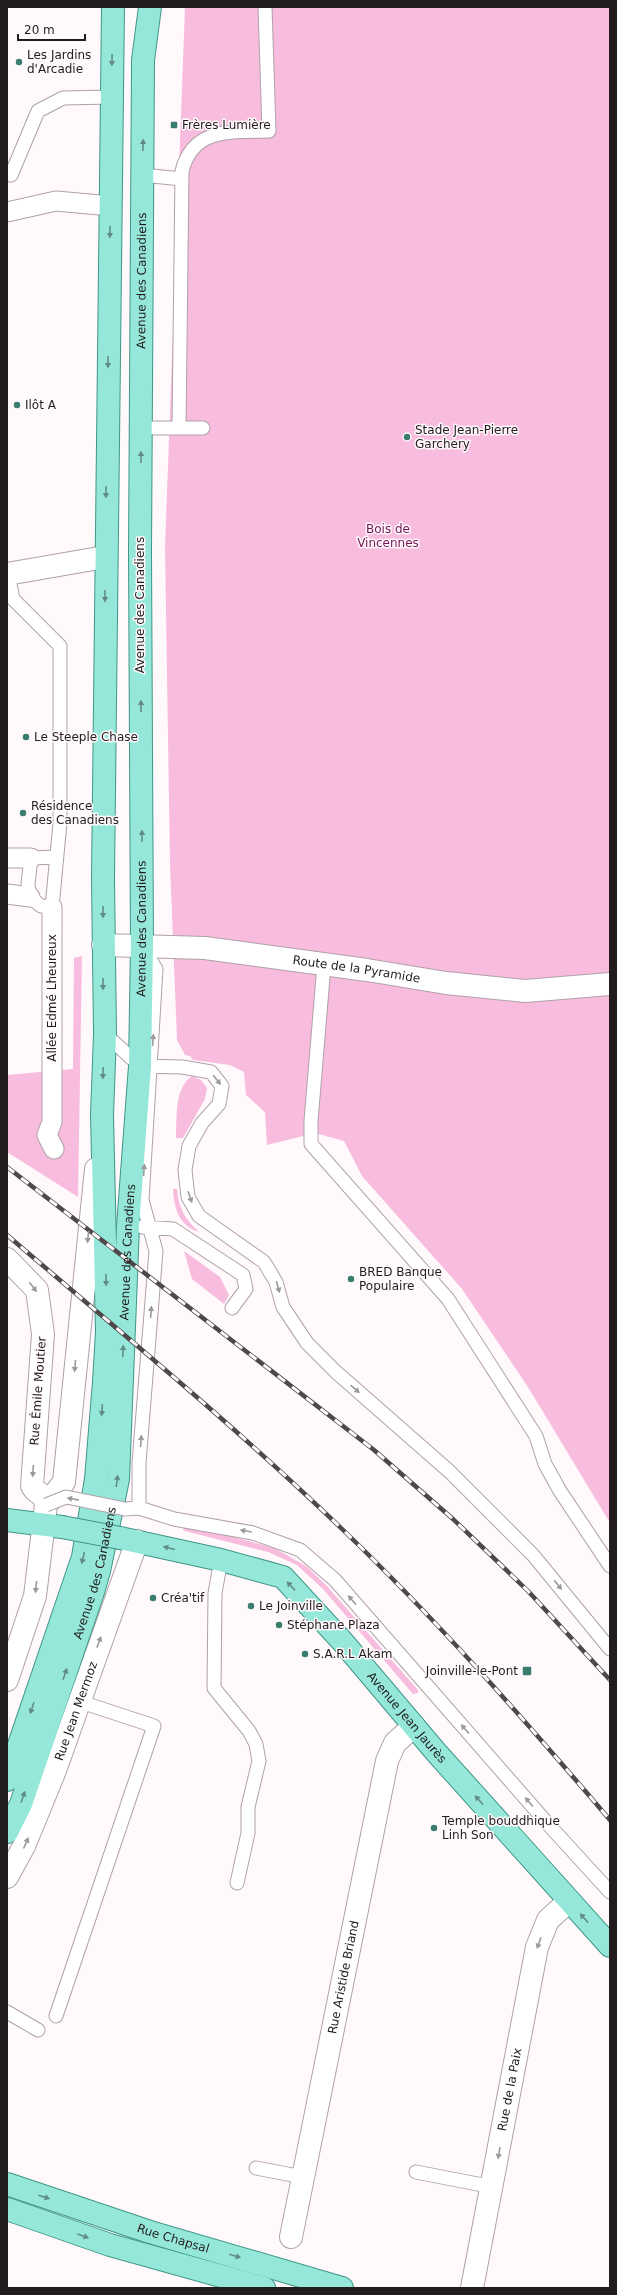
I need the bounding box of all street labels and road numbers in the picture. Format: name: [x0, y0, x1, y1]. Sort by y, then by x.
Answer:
street label: Avenue des Canadiens: [134, 212, 149, 349]
street label: Avenue des Canadiens: [133, 537, 147, 673]
street label: Avenue des Canadiens: [134, 860, 149, 997]
street label: Allée Edmé Lheureux: [45, 934, 59, 1062]
street label: Route de la Pyramide: [292, 953, 421, 986]
street label: Avenue des Canadiens: [117, 1184, 138, 1321]
street label: Rue Émile Moutier: [26, 1336, 49, 1446]
street label: Avenue des Canadiens: [70, 1506, 119, 1641]
street label: Rue Jean Mermoz: [52, 1660, 100, 1763]
street label: Avenue Jean Jaurès: [364, 1669, 449, 1766]
street label: Rue Aristide Briand: [325, 1919, 362, 2035]
street label: Rue de la Paix: [495, 2047, 525, 2132]
street label: Rue Chapsal: [135, 2221, 211, 2256]

